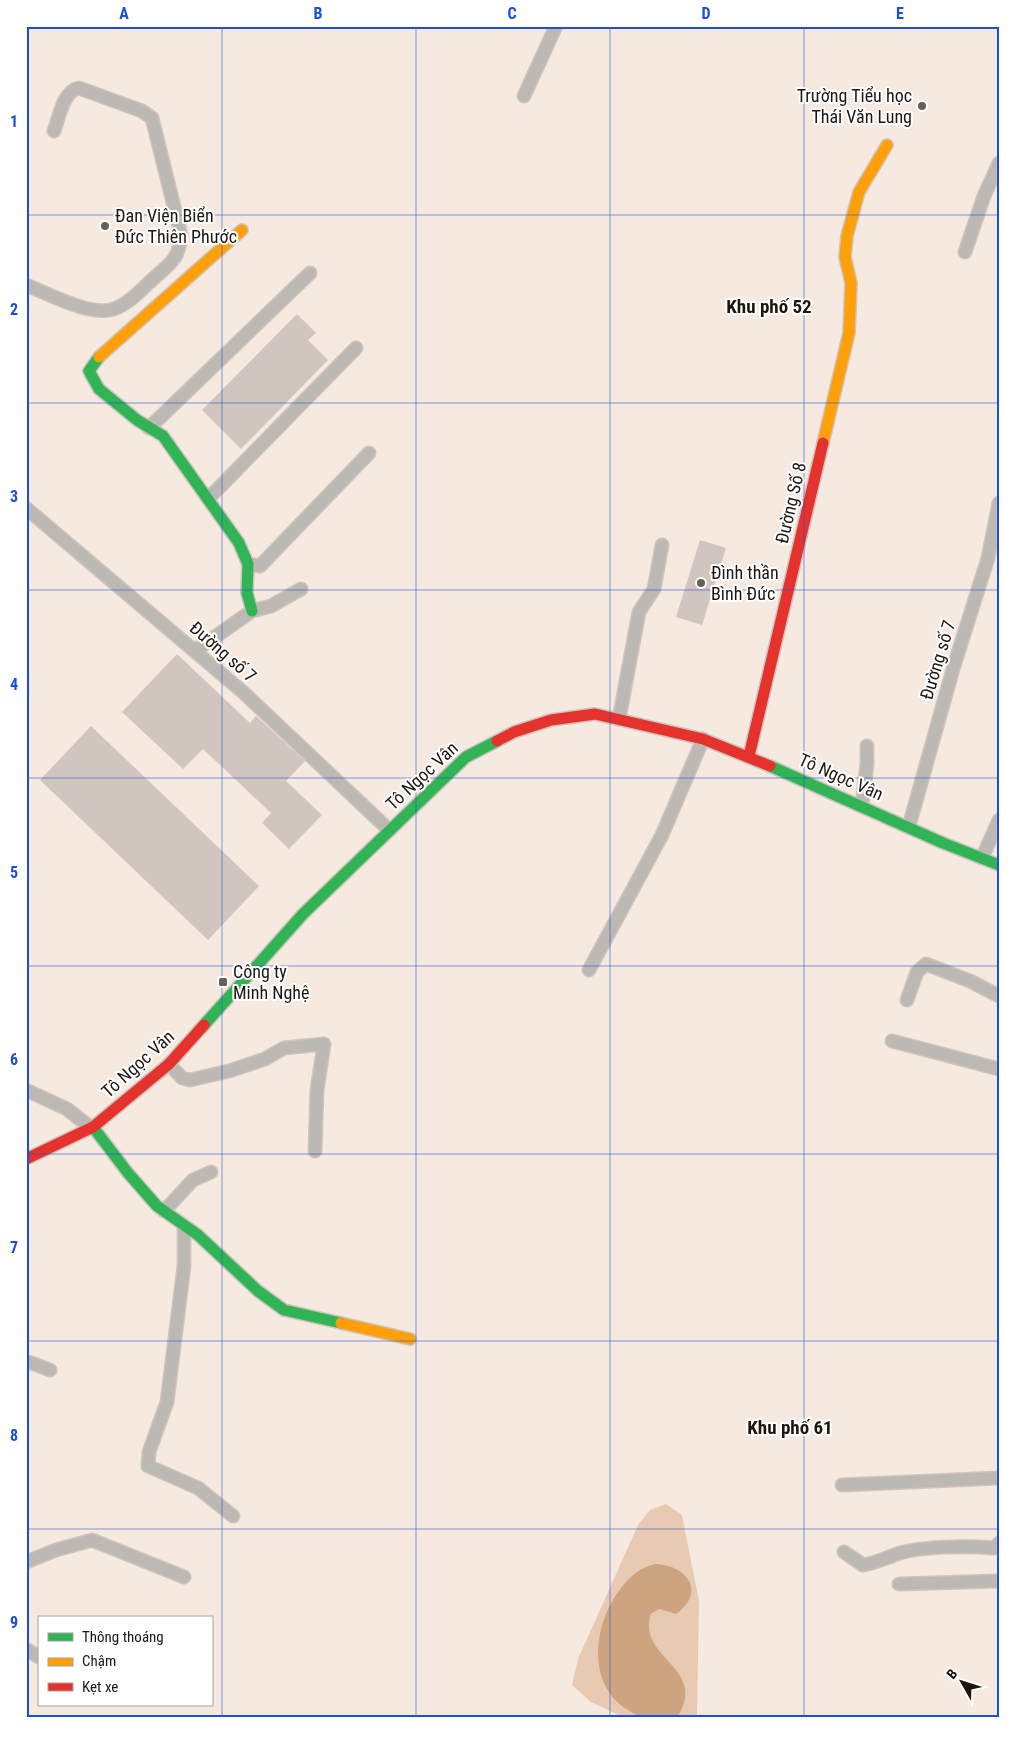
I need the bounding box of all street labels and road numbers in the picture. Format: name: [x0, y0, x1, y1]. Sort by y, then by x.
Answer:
street label: Đường Số 8: [771, 460, 810, 545]
street label: Đường số 7: [186, 617, 261, 686]
street label: Đường số 7: [916, 618, 960, 702]
street label: Tô Ngọc Vân: [382, 737, 462, 814]
street label: Tô Ngọc Vân: [796, 749, 887, 804]
street label: Tô Ngọc Vân: [97, 1026, 178, 1102]

